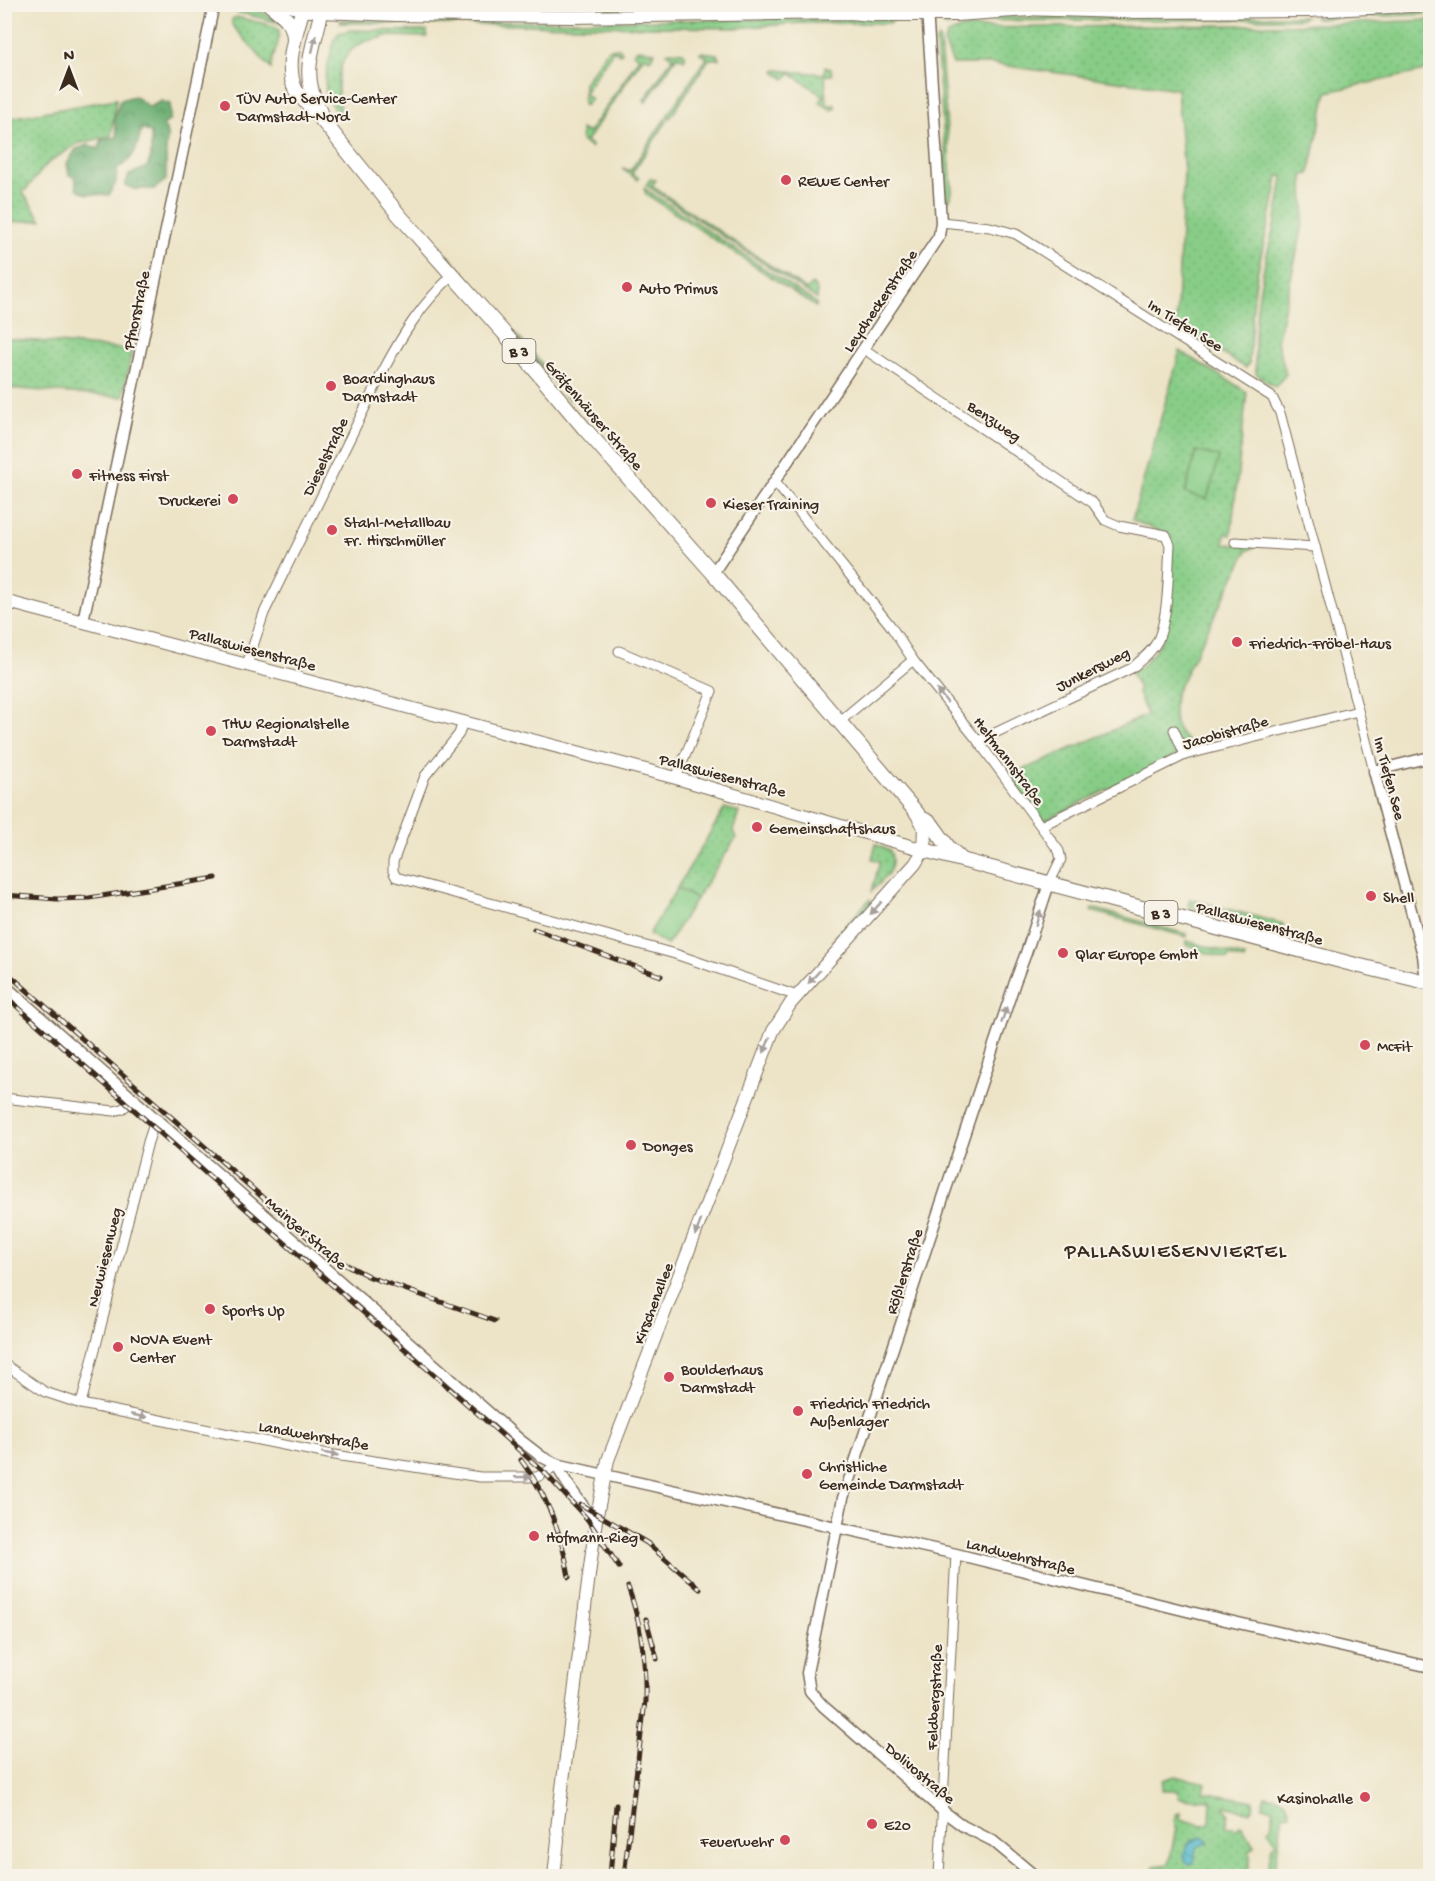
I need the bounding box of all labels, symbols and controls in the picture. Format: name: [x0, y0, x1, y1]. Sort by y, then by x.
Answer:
one-way arrow: [309, 34, 319, 53]
north arrow: [39, 39, 99, 99]
text: N: [64, 48, 75, 67]
place label: TÜV Auto Service-Center Darmstadt-Nord: [236, 91, 398, 128]
marker: TÜV Auto Service-Center Darmstadt-Nord: [218, 99, 232, 113]
marker: REWE Center: [779, 173, 793, 187]
place label: REWE Center: [798, 174, 890, 193]
street label: Leydheckerstraße: [841, 246, 924, 357]
street label: Pfnorstraße: [121, 269, 156, 353]
marker: Auto Primus: [620, 280, 634, 294]
place label: Auto Primus: [639, 281, 718, 300]
street label: Im Tiefen See: [1143, 296, 1226, 358]
road number: B 3: [502, 339, 536, 363]
street label: Gräfenhäuser Straße: [539, 357, 646, 476]
place label: Boardinghaus Darmstadt: [342, 371, 436, 408]
marker: Boardinghaus Darmstadt: [324, 379, 338, 393]
street label: Benzweg: [962, 397, 1024, 448]
street label: Dieselstraße: [300, 415, 355, 501]
marker: Fitness First: [70, 467, 84, 481]
place label: Fitness First: [88, 468, 170, 487]
marker: Druckerei: [226, 492, 240, 506]
place label: Druckerei: [158, 493, 221, 512]
marker: Kieser Training: [704, 496, 718, 510]
place label: Kieser Training: [723, 497, 819, 516]
place label: Stahl-Metallbau Fr. Hirschmüller: [343, 515, 451, 552]
marker: Stahl-Metallbau Fr. Hirschmüller: [325, 523, 339, 537]
street label: Pallaswiesenstraße: [186, 625, 318, 678]
marker: Friedrich-Fröbel-Haus: [1230, 635, 1244, 649]
place label: Friedrich-Fröbel-Haus: [1248, 636, 1392, 655]
street label: Junkersweg: [1054, 644, 1134, 698]
one-way arrow: [936, 689, 949, 704]
street label: Jacobistraße: [1181, 713, 1272, 756]
street label: Helfmannstraße: [968, 714, 1047, 811]
place label: THW Regionalstelle Darmstadt: [222, 716, 350, 753]
marker: THW Regionalstelle Darmstadt: [204, 724, 218, 738]
street label: Im Tiefen See: [1367, 735, 1408, 823]
street label: Pallaswiesenstraße: [656, 751, 788, 804]
marker: Gemeinschaftshaus: [750, 820, 764, 834]
place label: Gemeinschaftshaus: [769, 821, 896, 840]
marker: Shell: [1364, 889, 1378, 903]
place label: Shell: [1383, 890, 1414, 909]
street label: Pallaswiesenstraße: [1193, 899, 1325, 952]
one-way arrow: [870, 900, 883, 915]
road number: B 3: [1144, 901, 1178, 925]
one-way arrow: [1033, 909, 1043, 927]
marker: Qlar Europe GmbH: [1056, 946, 1070, 960]
place label: Qlar Europe GmbH: [1075, 947, 1199, 966]
one-way arrow: [807, 970, 821, 985]
one-way arrow: [1000, 1006, 1009, 1024]
one-way arrow: [762, 1037, 772, 1055]
marker: McFit: [1358, 1038, 1372, 1052]
place label: McFit: [1377, 1039, 1413, 1058]
marker: Donges: [624, 1138, 638, 1152]
place label: Donges: [642, 1139, 694, 1158]
street label: Mainzer Straße: [260, 1194, 350, 1276]
street label: Neuwiesenweg: [85, 1206, 128, 1310]
one-way arrow: [692, 1219, 702, 1237]
street label: Rößlerstraße: [884, 1226, 929, 1317]
district label: PALLASWIESENVIERTEL: [1064, 1242, 1287, 1265]
street label: Kirschenallee: [631, 1260, 680, 1348]
marker: Sports Up: [203, 1302, 217, 1316]
place label: Sports Up: [222, 1303, 285, 1322]
place label: NOVA Event Center: [130, 1332, 213, 1369]
marker: NOVA Event Center: [111, 1340, 125, 1354]
place label: Boulderhaus Darmstadt: [680, 1362, 764, 1399]
marker: Boulderhaus Darmstadt: [662, 1370, 676, 1384]
place label: Friedrich Friedrich Außenlager: [809, 1396, 930, 1433]
marker: Friedrich Friedrich Außenlager: [791, 1404, 805, 1418]
one-way arrow: [129, 1412, 148, 1421]
street label: Landwehrstraße: [257, 1418, 371, 1457]
one-way arrow: [320, 1450, 339, 1459]
place label: Christliche Gemeinde Darmstadt: [819, 1459, 964, 1496]
marker: Christliche Gemeinde Darmstadt: [800, 1467, 814, 1481]
one-way arrow: [514, 1472, 533, 1482]
marker: Hofmann-Rieg: [527, 1529, 541, 1543]
place label: Hofmann-Rieg: [546, 1530, 638, 1549]
street label: Landwehrstraße: [964, 1536, 1077, 1581]
street label: Feldbergstraße: [924, 1643, 949, 1751]
street label: Dolivostraße: [879, 1739, 958, 1810]
marker: Kasinohalle: [1358, 1790, 1372, 1804]
place label: Kasinohalle: [1277, 1791, 1354, 1810]
marker: E20: [865, 1817, 879, 1831]
place label: E20: [884, 1818, 911, 1837]
marker: Feuerwehr: [778, 1833, 792, 1847]
place label: Feuerwehr: [699, 1834, 774, 1853]

